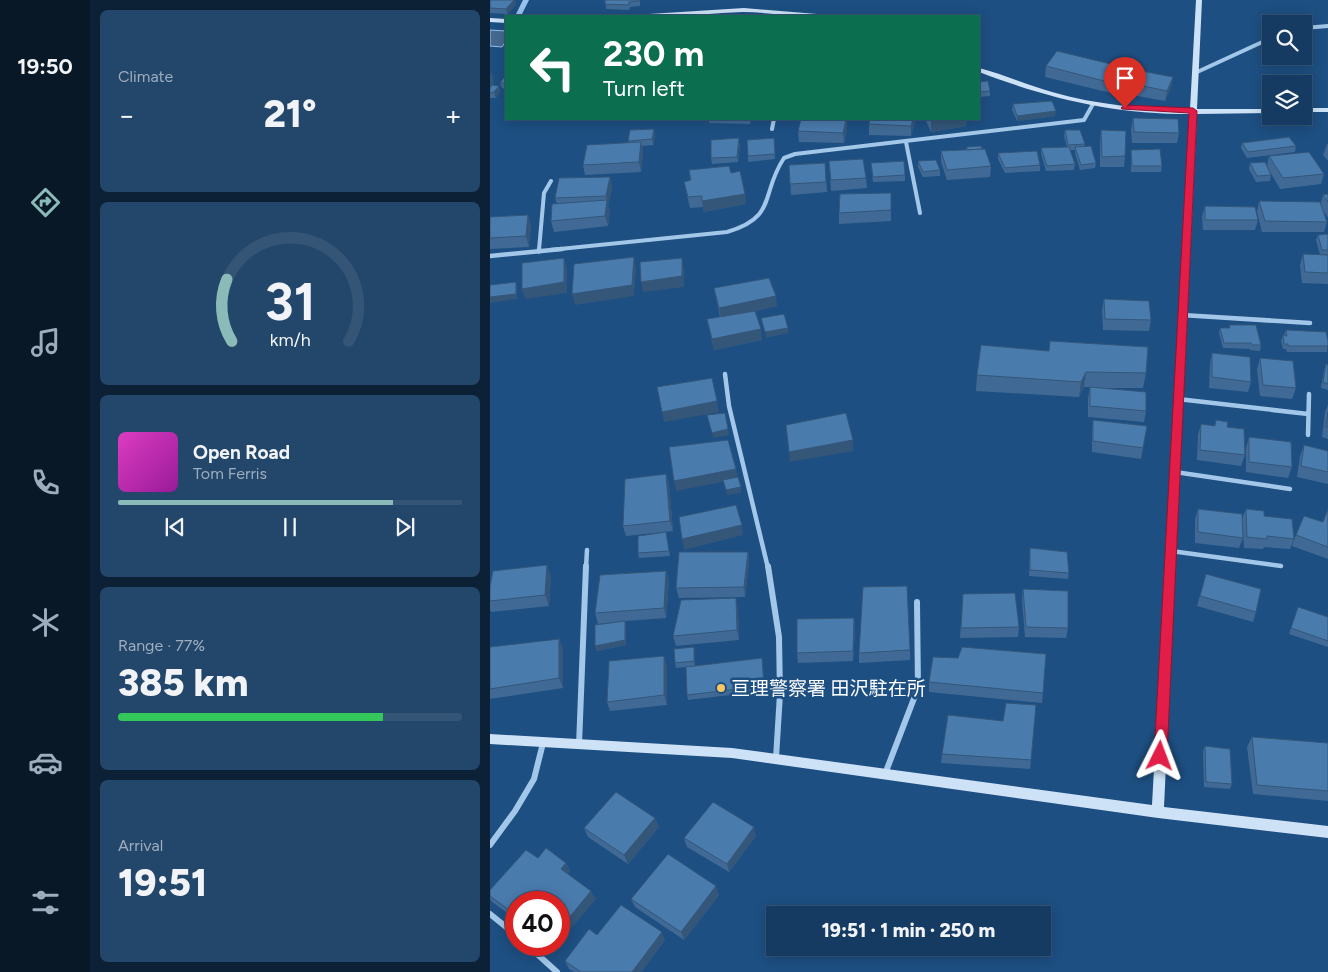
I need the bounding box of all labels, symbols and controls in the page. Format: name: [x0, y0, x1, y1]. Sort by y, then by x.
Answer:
map controls: [1262, 15, 1312, 125]
button: search: [1262, 15, 1312, 65]
text: 230 m: [603, 33, 704, 75]
icon: left: [520, 35, 585, 100]
text: 19:50: [17, 53, 73, 80]
pin: [1104, 57, 1146, 108]
icon: arrive: [1111, 64, 1139, 92]
text: Climate: [118, 67, 173, 86]
text: Turn left: [603, 75, 685, 102]
button: layers: [1262, 75, 1312, 125]
text: 21°: [263, 91, 317, 137]
text: −: [118, 98, 135, 132]
text: +: [445, 98, 462, 132]
icon: directions: [28, 185, 63, 220]
text: 31: [265, 271, 315, 333]
icon: music: [28, 325, 63, 360]
text: km/h: [270, 329, 310, 350]
text: Open Road: [193, 441, 290, 464]
text: Tom Ferris: [193, 464, 267, 483]
icon: phone: [28, 465, 63, 500]
icon: previous: [161, 513, 189, 541]
icon: pause: [276, 513, 304, 541]
icon: next: [391, 513, 419, 541]
icon: climate: [28, 605, 63, 640]
text: Range · 77%: [118, 636, 205, 655]
text: 385 km: [118, 660, 248, 706]
place label: 亘理警察署 田沢駐在所: [731, 677, 926, 700]
marker: 亘理警察署 田沢駐在所: [715, 682, 727, 694]
position arrow: [1133, 729, 1185, 781]
icon: car: [28, 745, 63, 780]
text: Arrival: [118, 836, 163, 855]
text: 19:51: [118, 860, 207, 906]
icon: filters: [28, 885, 63, 920]
speed limit sign: 40: [505, 891, 570, 956]
text: 19:51 · 1 min · 250 m: [822, 919, 995, 942]

